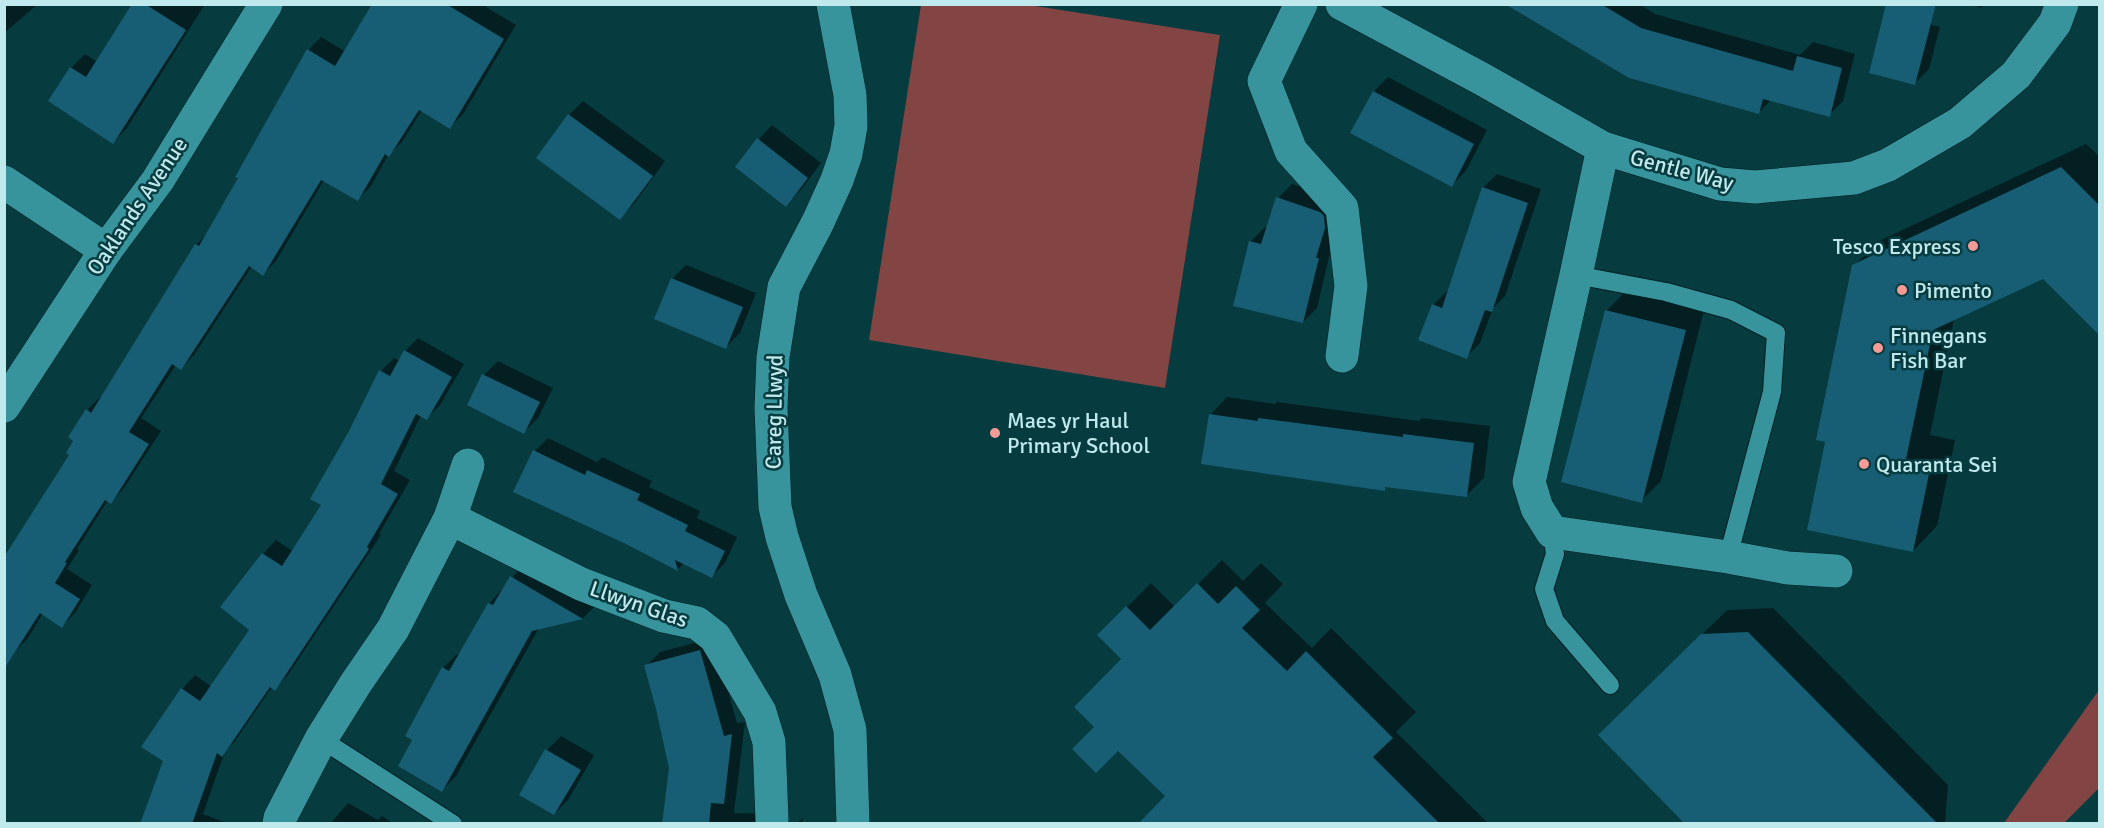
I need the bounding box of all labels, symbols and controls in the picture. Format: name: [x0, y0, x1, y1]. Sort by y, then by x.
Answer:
street label: Oaklands Avenue: [81, 132, 193, 280]
street label: Gentle Way: [1627, 143, 1737, 197]
place label: Tesco Express: [1833, 233, 1961, 260]
marker: Tesco Express: [1966, 239, 1980, 253]
place label: Pimento: [1914, 277, 1992, 304]
marker: Pimento: [1895, 283, 1909, 297]
place label: Finnegans Fish Bar: [1890, 322, 1987, 374]
marker: Finnegans Fish Bar: [1871, 341, 1885, 355]
street label: Careg Llwyd: [760, 354, 788, 470]
place label: Maes yr Haul Primary School: [1007, 407, 1150, 459]
marker: Maes yr Haul Primary School: [988, 426, 1002, 440]
place label: Quaranta Sei: [1876, 451, 1998, 478]
marker: Quaranta Sei: [1857, 457, 1871, 471]
street label: Llwyn Glas: [586, 575, 692, 633]

